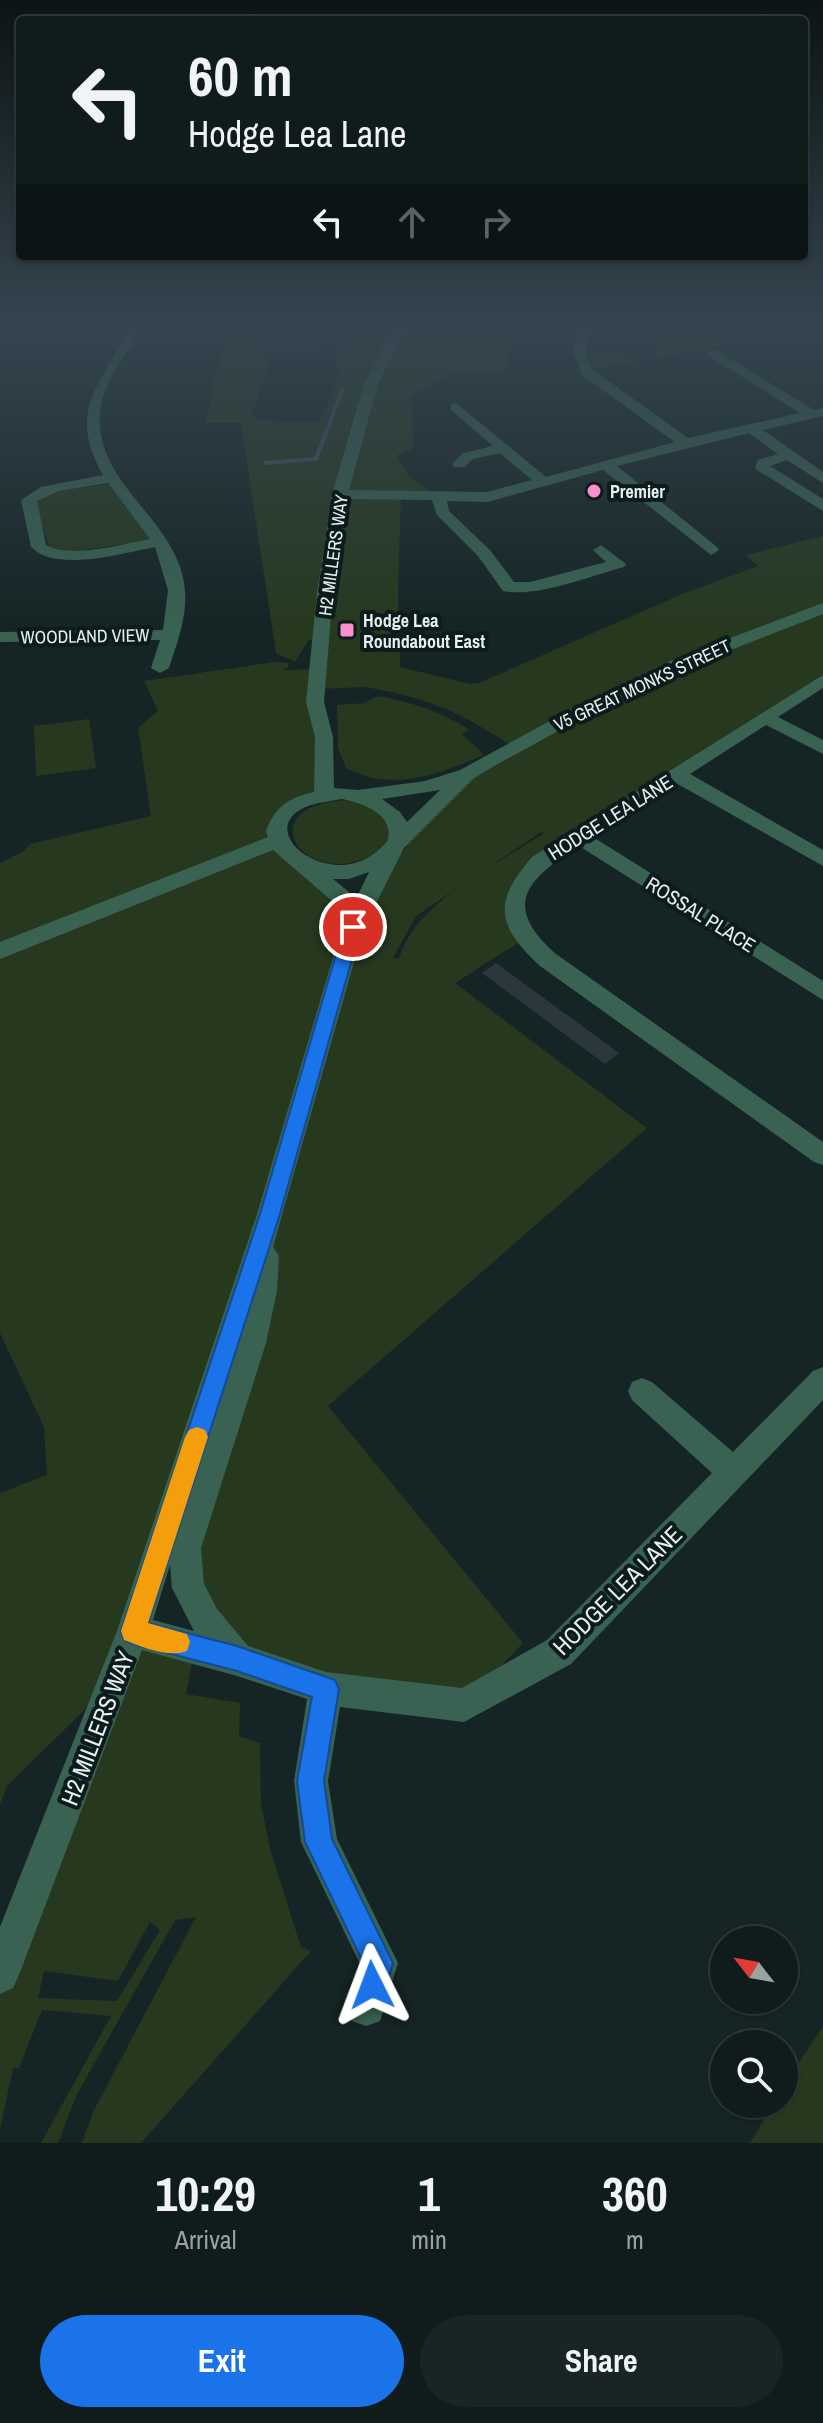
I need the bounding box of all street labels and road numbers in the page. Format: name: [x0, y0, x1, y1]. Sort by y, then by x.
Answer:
street label: H2 MILLERS WAY: [312, 493, 354, 617]
street label: WOODLAND VIEW: [20, 622, 150, 650]
street label: V5 GREAT MONKS STREET: [550, 633, 734, 737]
street label: HODGE LEA LANE: [543, 768, 677, 866]
street label: ROSSAL PLACE: [641, 870, 761, 958]
street label: HODGE LEA LANE: [545, 1518, 689, 1662]
street label: H2 MILLERS WAY: [53, 1646, 141, 1810]

